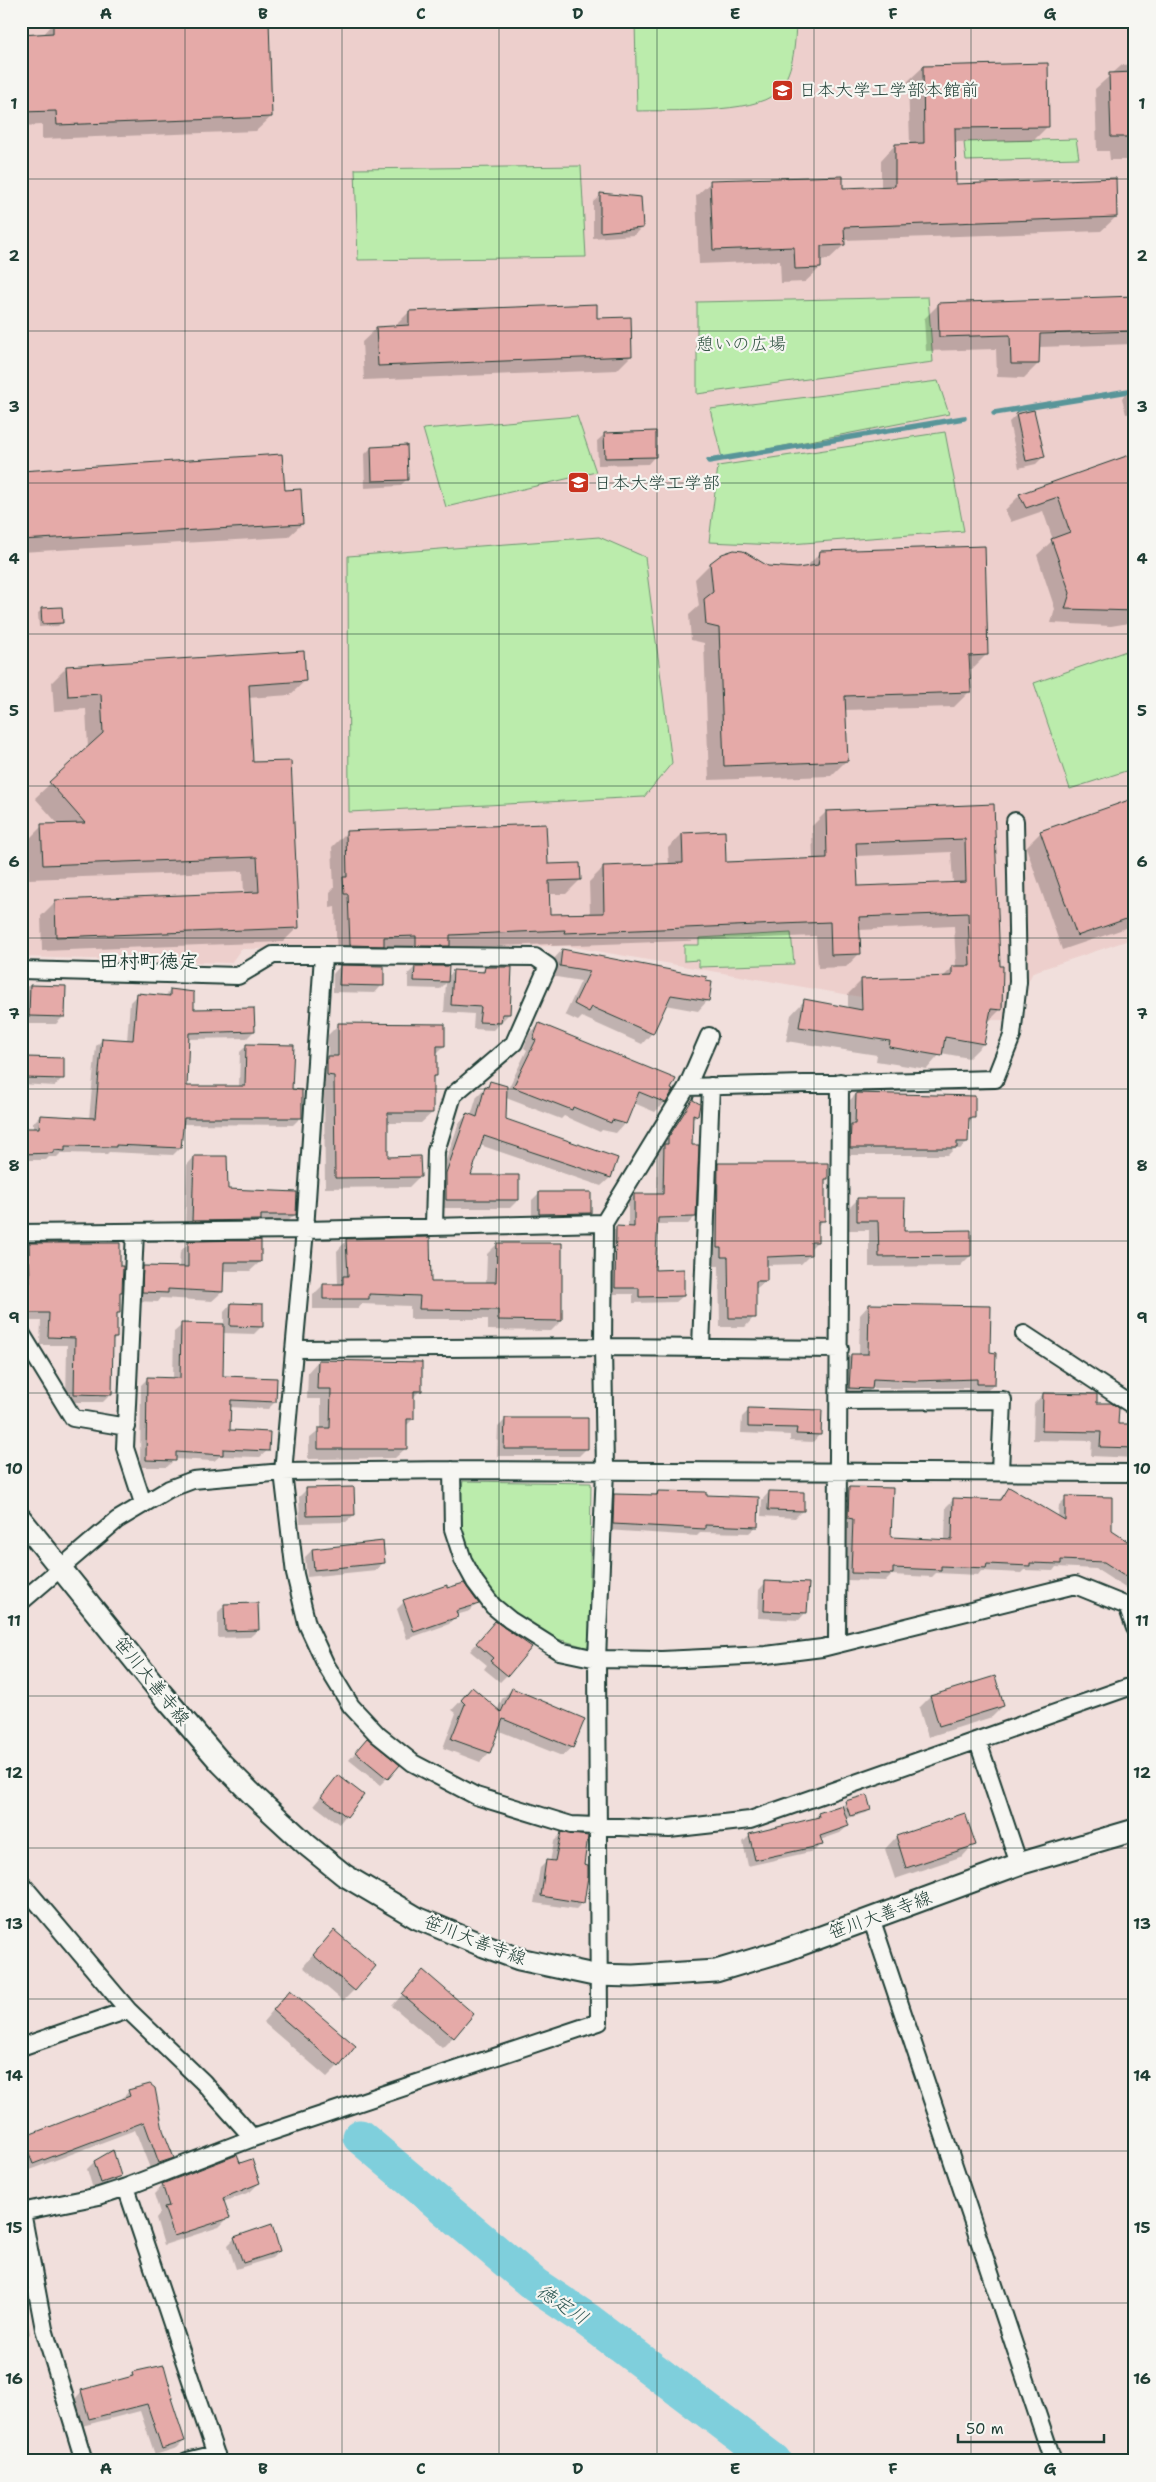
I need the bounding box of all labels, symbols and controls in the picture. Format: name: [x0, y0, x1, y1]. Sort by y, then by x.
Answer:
text: A: [100, 3, 112, 24]
text: B: [258, 3, 268, 24]
text: C: [416, 3, 426, 24]
text: D: [572, 3, 584, 24]
text: E: [730, 3, 740, 24]
text: F: [888, 3, 898, 24]
text: G: [1044, 3, 1057, 24]
school or university icon: 日本大学工学部本館前: [771, 78, 795, 102]
place label: 日本大学工学部本館前: [799, 78, 979, 102]
text: 1: [10, 93, 18, 114]
text: 1: [1138, 93, 1146, 114]
text: 2: [8, 245, 20, 266]
text: 2: [1136, 245, 1148, 266]
park label: 憩いの広場: [696, 332, 786, 356]
text: 3: [8, 396, 20, 417]
text: 3: [1136, 396, 1148, 417]
school or university icon: 日本大学工学部: [566, 471, 590, 495]
place label: 日本大学工学部: [594, 471, 720, 495]
text: 4: [8, 548, 20, 569]
text: 4: [1136, 548, 1148, 569]
text: 5: [9, 700, 19, 721]
text: 5: [1137, 700, 1147, 721]
text: 6: [8, 851, 20, 872]
text: 6: [1136, 851, 1148, 872]
district label: 田村町徳定: [99, 948, 199, 974]
text: 7: [8, 1003, 20, 1024]
text: 7: [1136, 1003, 1148, 1024]
text: 8: [8, 1155, 20, 1176]
text: 8: [1136, 1155, 1148, 1176]
text: 9: [8, 1307, 20, 1328]
text: 9: [1136, 1307, 1148, 1328]
text: 10: [5, 1458, 23, 1479]
text: 10: [1133, 1458, 1151, 1479]
text: 11: [7, 1610, 21, 1631]
text: 11: [1135, 1610, 1149, 1631]
street label: 笹川大善寺線: [109, 1631, 195, 1731]
text: 12: [5, 1762, 23, 1783]
text: 12: [1133, 1762, 1151, 1783]
street label: 笹川大善寺線: [825, 1885, 935, 1945]
street label: 笹川大善寺線: [420, 1909, 530, 1971]
text: 13: [5, 1913, 23, 1934]
text: 13: [1133, 1913, 1151, 1934]
text: 14: [5, 2065, 23, 2086]
text: 14: [1133, 2065, 1151, 2086]
text: 15: [5, 2217, 23, 2238]
text: 15: [1133, 2217, 1151, 2238]
water label: 徳定川: [532, 2278, 593, 2331]
text: 16: [5, 2368, 23, 2389]
text: 16: [1133, 2368, 1151, 2389]
scale bar: [958, 2412, 1105, 2444]
text: 50 m: [966, 2419, 1004, 2439]
text: A: [100, 2458, 112, 2479]
text: B: [258, 2458, 268, 2479]
text: C: [416, 2458, 426, 2479]
text: D: [572, 2458, 584, 2479]
text: E: [730, 2458, 740, 2479]
text: F: [888, 2458, 898, 2479]
text: G: [1044, 2458, 1057, 2479]

